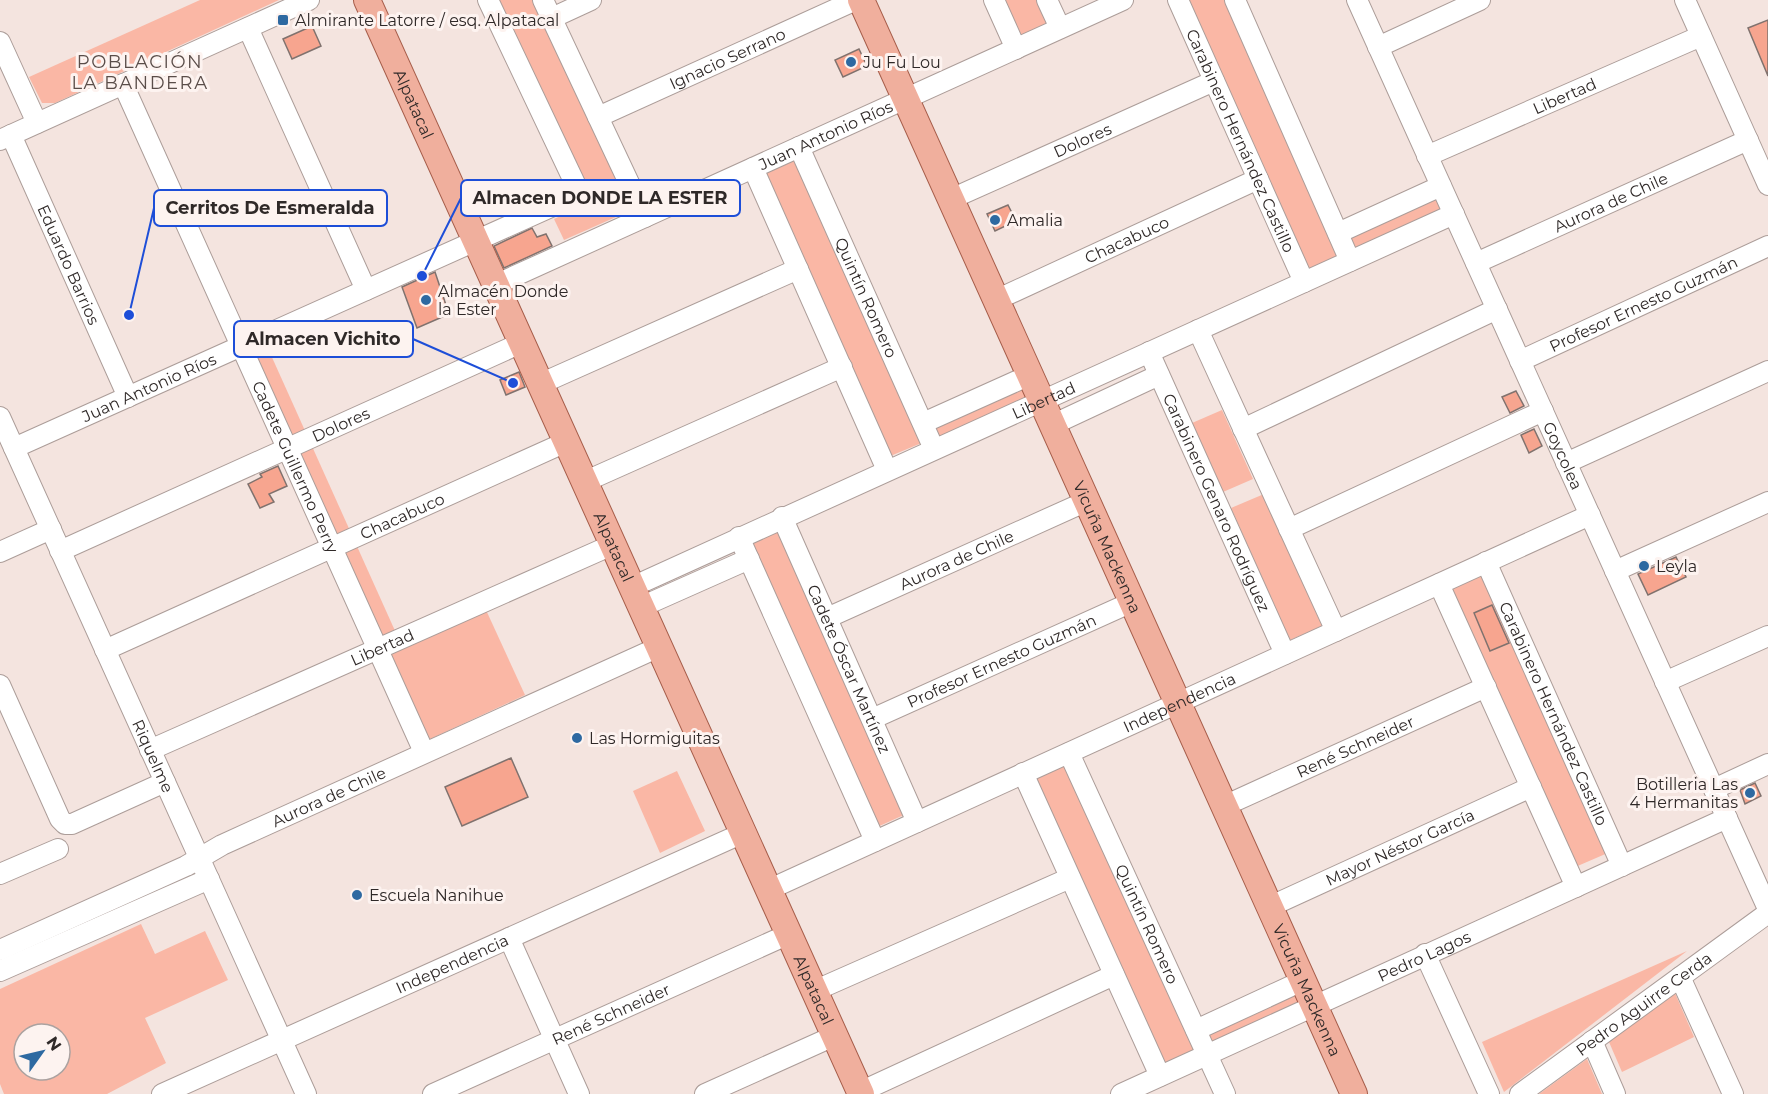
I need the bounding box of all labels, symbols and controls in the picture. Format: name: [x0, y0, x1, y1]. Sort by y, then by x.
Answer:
place label: Almirante Latorre / esq. Alpatacal: [295, 11, 559, 30]
marker: Almirante Latorre / esq. Alpatacal: [276, 13, 290, 27]
street label: Ignacio Serrano: [666, 24, 789, 93]
street label: Carabinero Hernández Castillo: [1182, 26, 1299, 256]
district label: POBLACIÓN LA BANDERA: [71, 51, 209, 94]
place label: Ju Fu Lou: [862, 53, 941, 72]
marker: Ju Fu Lou: [844, 55, 858, 69]
street label: Alpatacal: [389, 66, 437, 142]
street label: Libertad: [1530, 74, 1599, 119]
street label: Juan Antonio Ríos: [755, 97, 896, 174]
street label: Dolores: [1051, 119, 1115, 162]
street label: Aurora de Chile: [1551, 168, 1671, 236]
callout: Almacen DONDE LA ESTER: [461, 180, 740, 216]
text: Almacen DONDE LA ESTER: [472, 187, 727, 209]
callout: Cerritos De Esmeralda: [154, 190, 387, 226]
text: Cerritos De Esmeralda: [165, 197, 375, 219]
street label: Eduardo Barrios: [33, 202, 104, 328]
place label: Amalia: [1007, 211, 1063, 230]
street label: Chacabuco: [1082, 212, 1172, 268]
marker: Amalia: [988, 213, 1002, 227]
street label: Quintín Romero: [831, 235, 901, 361]
street label: Profesor Ernesto Guzmán: [1546, 252, 1741, 356]
place label: Almacén Donde la Ester: [438, 282, 568, 319]
marker: Almacén Donde la Ester: [419, 293, 433, 307]
callout: Almacen Vichito: [234, 321, 413, 357]
text: Almacen Vichito: [244, 328, 401, 350]
street label: Juan Antonio Ríos: [78, 349, 219, 427]
street label: Cadete Guillermo Perry: [248, 378, 342, 556]
street label: Libertad: [1009, 378, 1078, 423]
street label: Carabinero Genaro Rodríguez: [1159, 390, 1274, 615]
street label: Dolores: [309, 403, 373, 446]
street label: Goycolea: [1539, 419, 1586, 493]
street label: Vicuña Mackenna: [1069, 478, 1145, 616]
street label: Chacabuco: [357, 489, 448, 544]
street label: Alpatacal: [589, 509, 637, 585]
street label: Aurora de Chile: [897, 526, 1017, 594]
place label: Leyla: [1656, 557, 1697, 576]
marker: Leyla: [1637, 559, 1651, 573]
street label: Cadete Óscar Martínez: [803, 582, 894, 756]
street label: Carabinero Hernández Castillo: [1495, 599, 1612, 829]
street label: Profesor Ernesto Guzmán: [904, 610, 1099, 712]
street label: Libertad: [348, 625, 417, 670]
street label: Independencia: [1120, 669, 1239, 737]
street label: René Schneider: [1293, 712, 1417, 782]
street label: Riquelme: [128, 717, 178, 796]
place label: Las Hormiguitas: [589, 729, 720, 748]
marker: Las Hormiguitas: [570, 731, 584, 745]
street label: Aurora de Chile: [269, 763, 389, 831]
place label: Botilleria Las 4 Hermanitas: [1629, 775, 1738, 812]
marker: Botilleria Las 4 Hermanitas: [1743, 786, 1757, 800]
street label: Mayor Néstor García: [1323, 805, 1478, 890]
street label: Quintín Romero: [1111, 861, 1182, 987]
place label: Escuela Nanihue: [369, 886, 504, 905]
marker: Escuela Nanihue: [350, 888, 364, 902]
street label: Vicuña Mackenna: [1269, 921, 1345, 1059]
street label: Pedro Lagos: [1375, 927, 1474, 986]
street label: Independencia: [393, 931, 512, 998]
street label: Pedro Aguirre Cerda: [1572, 948, 1715, 1060]
street label: Alpatacal: [789, 952, 837, 1028]
street label: René Schneider: [549, 980, 673, 1049]
north arrow: [12, 1022, 72, 1082]
text: N: [43, 1033, 66, 1055]

